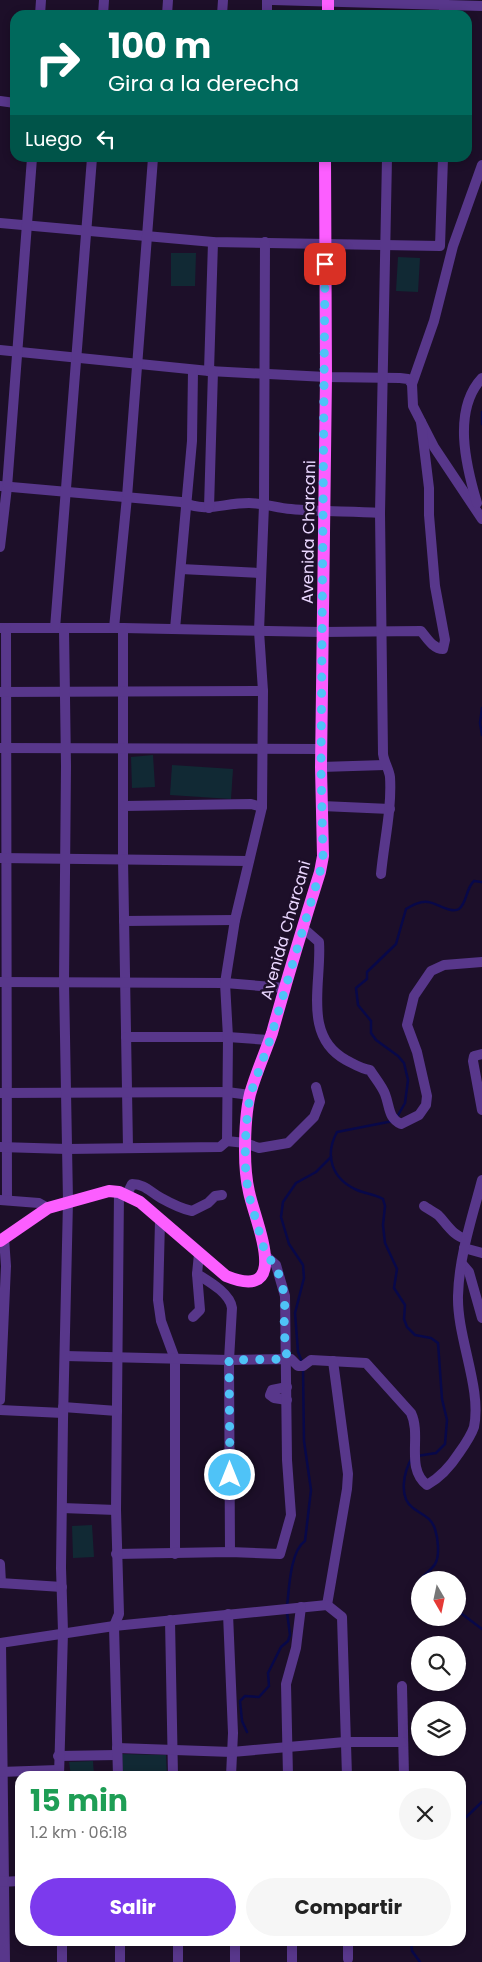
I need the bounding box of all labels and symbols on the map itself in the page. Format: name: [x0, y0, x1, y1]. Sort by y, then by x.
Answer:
pin: [304, 243, 346, 285]
street label: Avenida Charcani: [296, 460, 321, 604]
street label: Avenida Charcani: [255, 858, 316, 1002]
position arrow: [203, 1448, 255, 1500]
north arrow: [411, 1571, 466, 1626]

